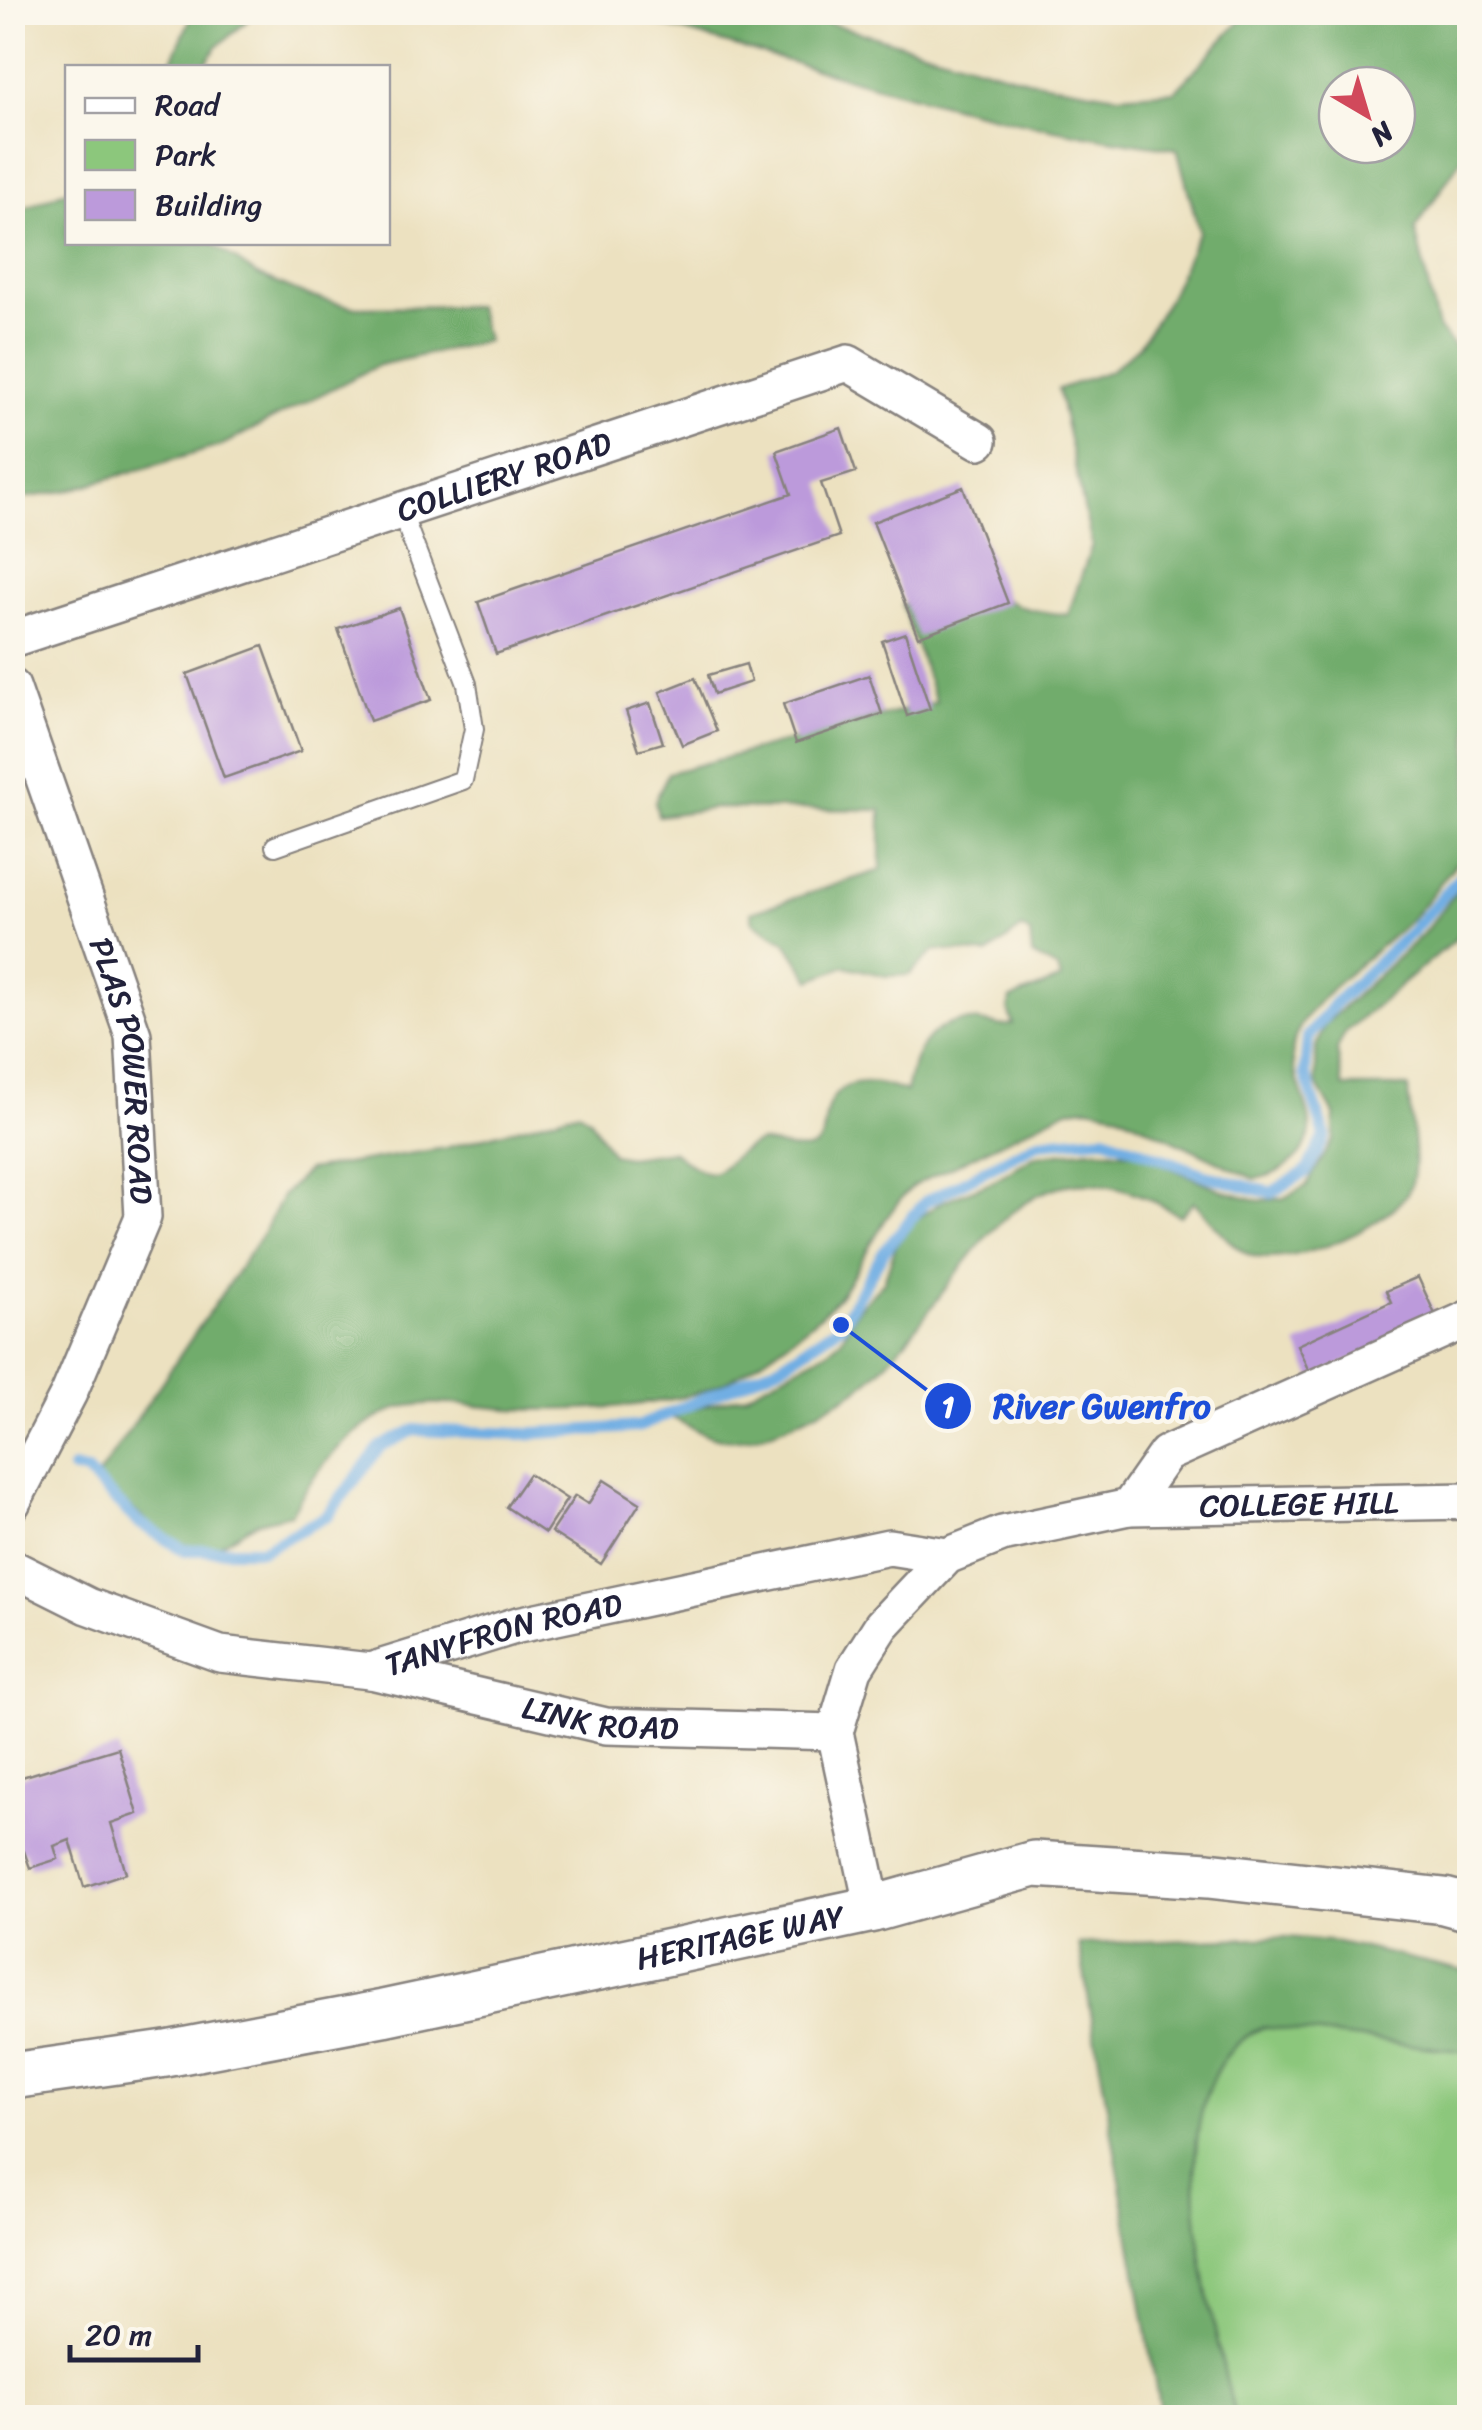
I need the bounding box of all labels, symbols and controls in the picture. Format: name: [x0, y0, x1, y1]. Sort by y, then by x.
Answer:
legend: [65, 65, 390, 245]
north arrow: [1317, 65, 1417, 165]
text: Road: [155, 78, 222, 132]
text: N: [1359, 108, 1406, 160]
text: Park: [155, 128, 217, 182]
text: Building: [155, 178, 262, 232]
street label: COLLIERY ROAD: [389, 415, 620, 539]
street label: PLAS POWER ROAD: [72, 929, 170, 1206]
callout: River Gwenfro: [923, 1374, 1231, 1439]
text: River Gwenfro: [992, 1375, 1211, 1437]
text: 1: [942, 1380, 955, 1434]
street label: COLLEGE HILL: [1199, 1474, 1399, 1535]
street label: TANYFRON ROAD: [378, 1576, 627, 1694]
street label: LINK ROAD: [516, 1679, 679, 1757]
street label: HERITAGE WAY: [631, 1888, 851, 1987]
scale bar: [70, 2300, 198, 2362]
text: 20 m: [85, 2308, 152, 2362]

